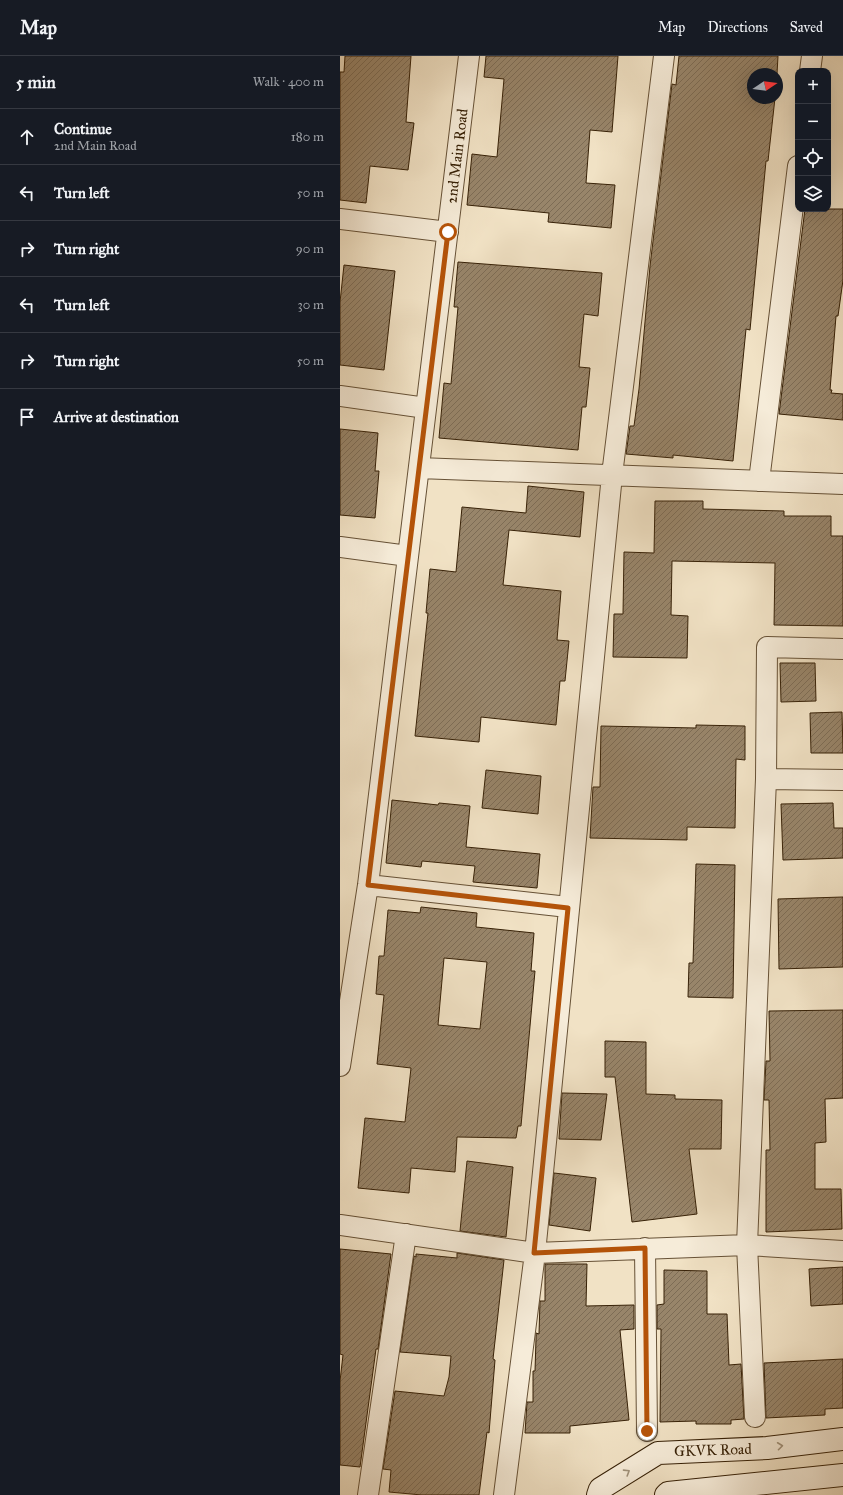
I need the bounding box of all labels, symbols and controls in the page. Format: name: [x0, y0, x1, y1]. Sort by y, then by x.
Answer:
text: Map: [20, 16, 57, 39]
text: Map: [658, 19, 685, 36]
text: Directions: [707, 19, 768, 36]
text: Saved: [790, 19, 823, 36]
north arrow: [747, 68, 783, 104]
map controls: [795, 68, 831, 212]
button: +: [795, 68, 831, 104]
text: 5 min: [16, 72, 56, 93]
text: Walk · 400 m: [253, 74, 324, 90]
button: −: [795, 104, 831, 140]
street label: 2nd Main Road: [442, 107, 472, 204]
text: Continue: [54, 120, 112, 138]
icon: ahead: [16, 126, 38, 148]
text: 180 m: [291, 129, 324, 145]
text: 2nd Main Road: [54, 138, 137, 154]
button: locate: [795, 140, 831, 176]
button: layers: [795, 176, 831, 212]
icon: left: [16, 182, 38, 204]
text: Turn left: [54, 184, 110, 202]
text: 50 m: [297, 185, 324, 201]
route start: [439, 223, 457, 241]
icon: right: [16, 238, 38, 260]
text: Turn right: [54, 240, 119, 258]
text: 90 m: [296, 241, 324, 257]
icon: left: [16, 294, 38, 316]
text: Turn left: [54, 296, 110, 314]
text: 30 m: [298, 297, 324, 313]
icon: right: [16, 350, 38, 372]
text: Turn right: [54, 352, 119, 370]
text: 50 m: [297, 353, 324, 369]
icon: arrive: [16, 406, 38, 428]
text: Arrive at destination: [54, 408, 179, 426]
route end: [638, 1422, 656, 1440]
street label: GKVK Road: [674, 1440, 753, 1460]
one-way arrow: [777, 1442, 783, 1451]
one-way arrow: [623, 1469, 630, 1476]

